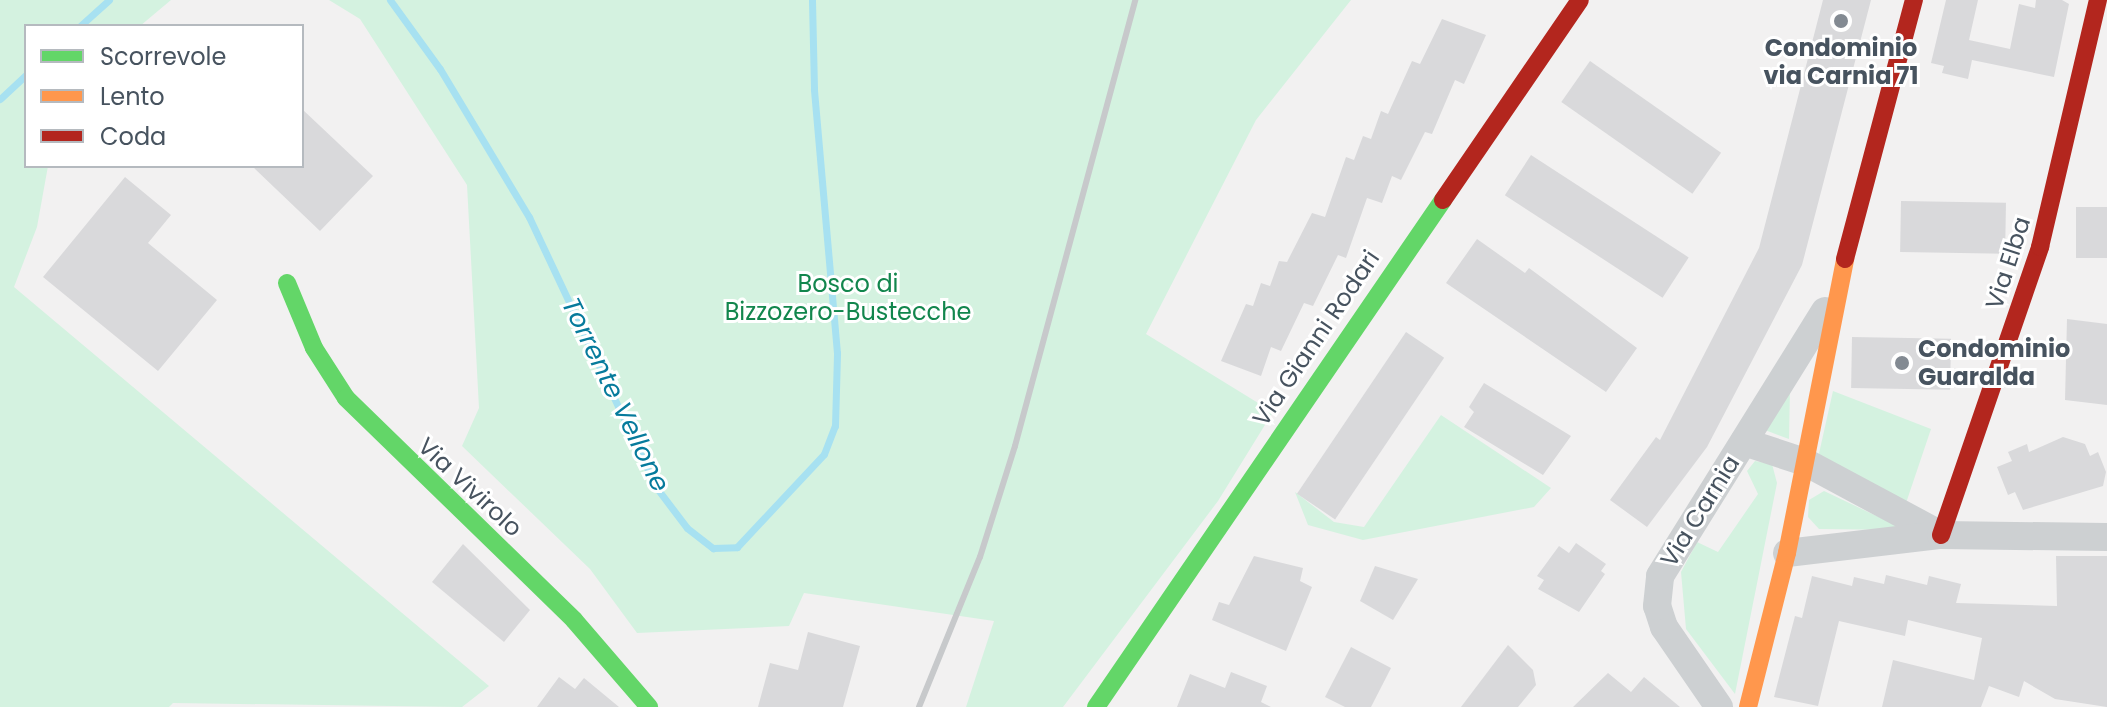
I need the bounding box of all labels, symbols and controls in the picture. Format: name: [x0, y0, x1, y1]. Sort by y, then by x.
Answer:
marker: Condominio via Carnia 71: [1832, 12, 1850, 30]
legend: [24, 24, 304, 168]
place label: Condominio via Carnia 71: [1764, 34, 1918, 90]
text: Scorrevole: [100, 40, 226, 73]
text: Lento: [100, 80, 165, 113]
text: Coda: [100, 120, 166, 153]
street label: Via Elba: [1980, 213, 2036, 313]
street label: Via Gianni Rodari: [1247, 245, 1385, 431]
park label: Bosco di Bizzozero-Bustecche: [725, 270, 971, 326]
water label: Torrente Vellone: [554, 293, 676, 497]
place label: Condominio Guaralda: [1918, 335, 2070, 391]
marker: Condominio Guaralda: [1893, 354, 1911, 372]
street label: Via Vivirolo: [412, 432, 528, 542]
street label: Via Carnia: [1654, 450, 1746, 572]

